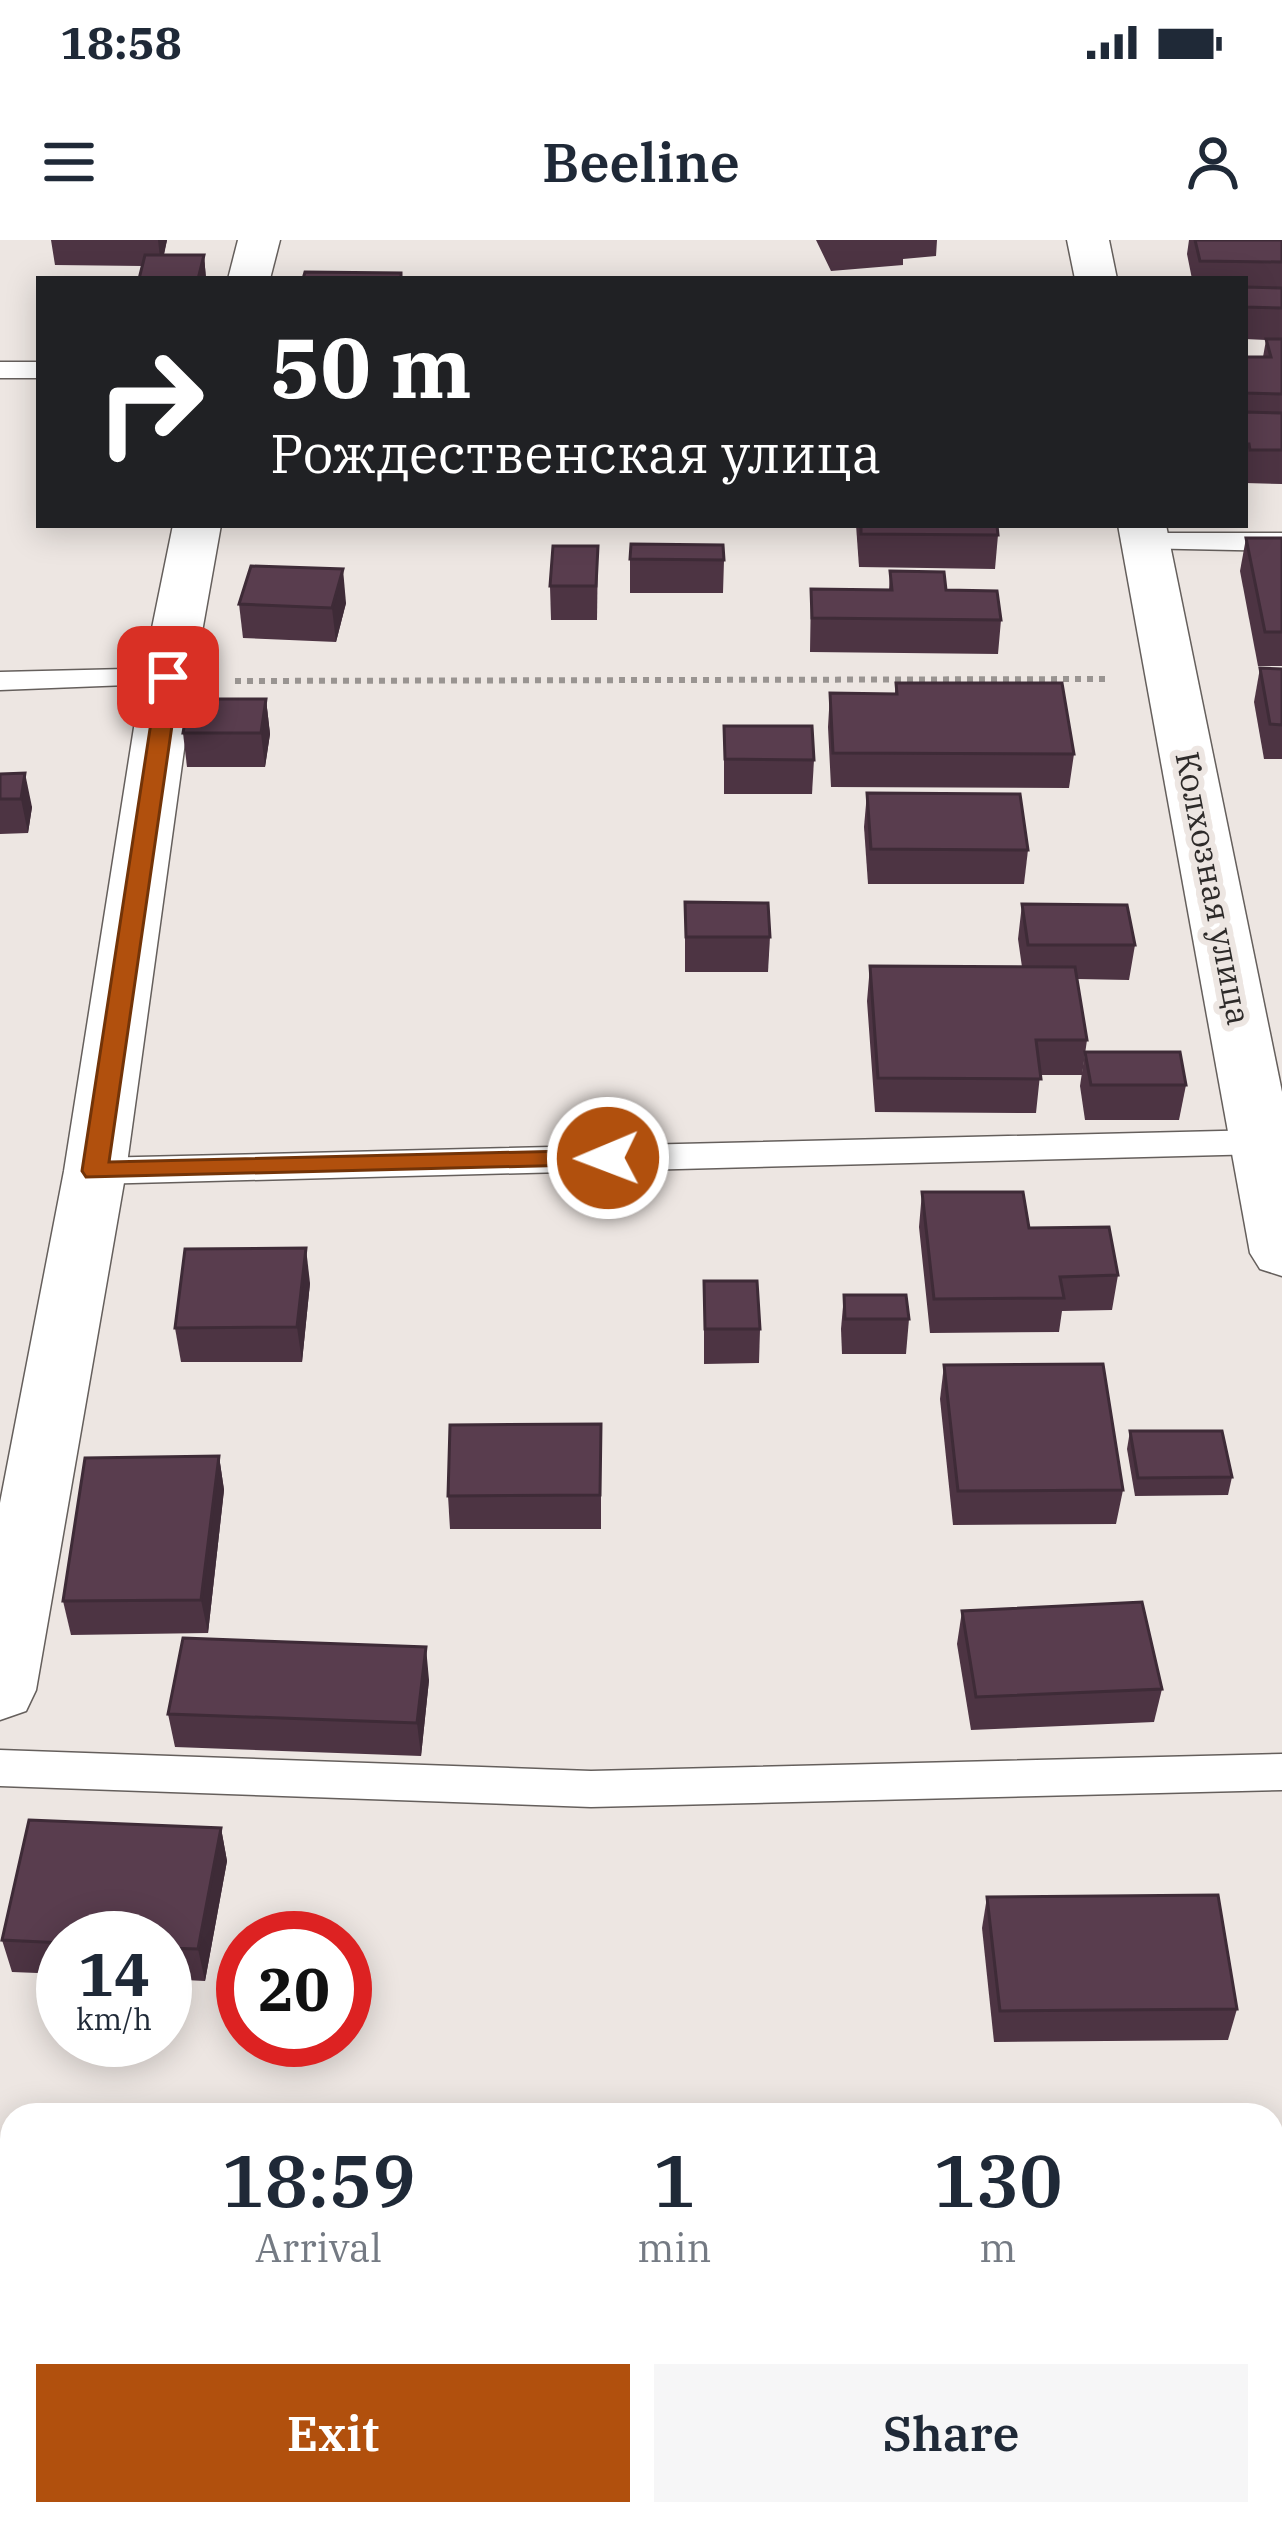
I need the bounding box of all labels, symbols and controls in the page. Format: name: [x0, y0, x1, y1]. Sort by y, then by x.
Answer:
text: 18:58: [60, 13, 182, 71]
text: Beeline: [542, 127, 740, 197]
icon: menu: [36, 129, 102, 195]
icon: person: [1180, 129, 1246, 195]
text: 50 m: [270, 312, 472, 421]
icon: right: [72, 324, 228, 480]
text: Рождественская улица: [270, 418, 881, 488]
pin: [117, 626, 219, 728]
icon: arrive: [135, 644, 201, 710]
street label: Колхозная улица: [1166, 748, 1262, 1028]
position arrow: [545, 1095, 671, 1221]
speed limit sign: 20: [216, 1911, 372, 2067]
text: 14: [78, 1934, 150, 2013]
text: km/h: [76, 1999, 152, 2038]
text: 18:59: [221, 2133, 416, 2227]
text: 1: [653, 2133, 696, 2227]
text: 130: [933, 2133, 1063, 2227]
text: Arrival: [255, 2222, 382, 2273]
text: min: [637, 2222, 712, 2273]
text: m: [979, 2222, 1016, 2273]
button: Exit: [36, 2364, 630, 2502]
button: Share: [654, 2364, 1248, 2502]

